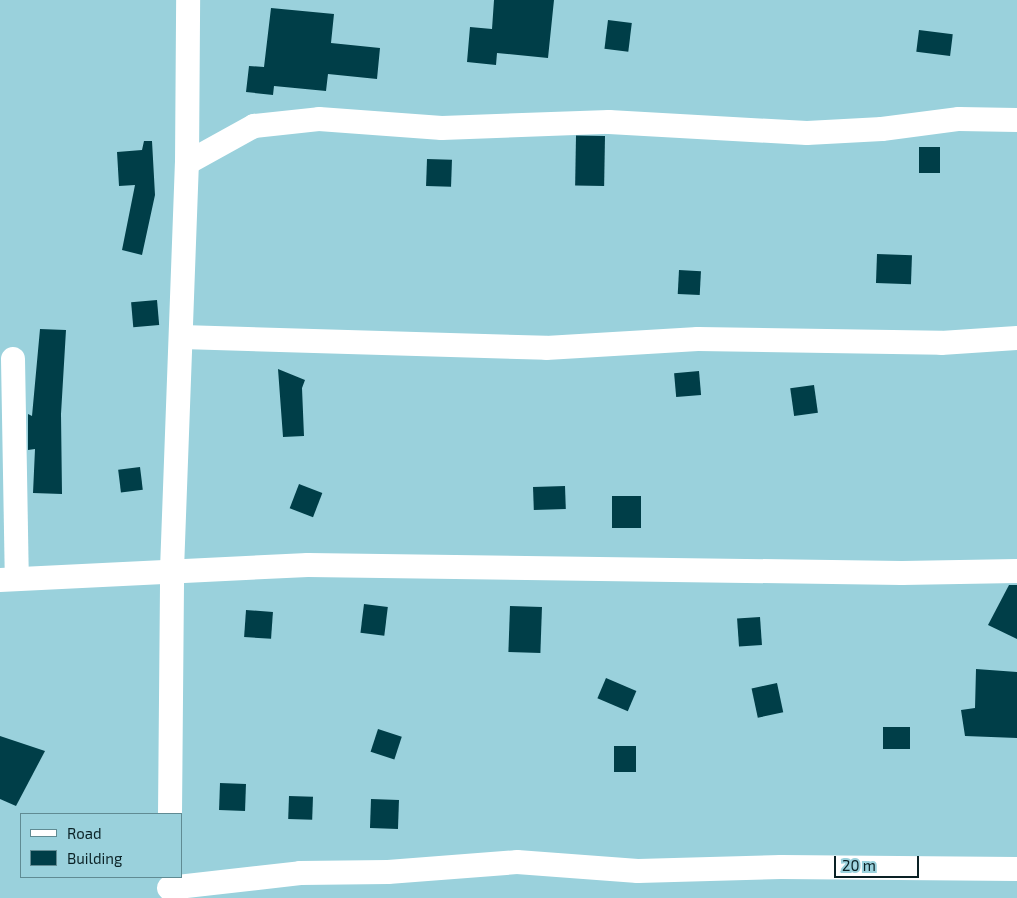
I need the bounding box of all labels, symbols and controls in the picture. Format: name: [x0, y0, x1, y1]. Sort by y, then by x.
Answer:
legend: [20, 813, 182, 878]
text: Road: [67, 824, 102, 842]
scale bar: [837, 846, 922, 878]
text: Building: [67, 849, 122, 867]
text: 20 m: [842, 856, 876, 874]

